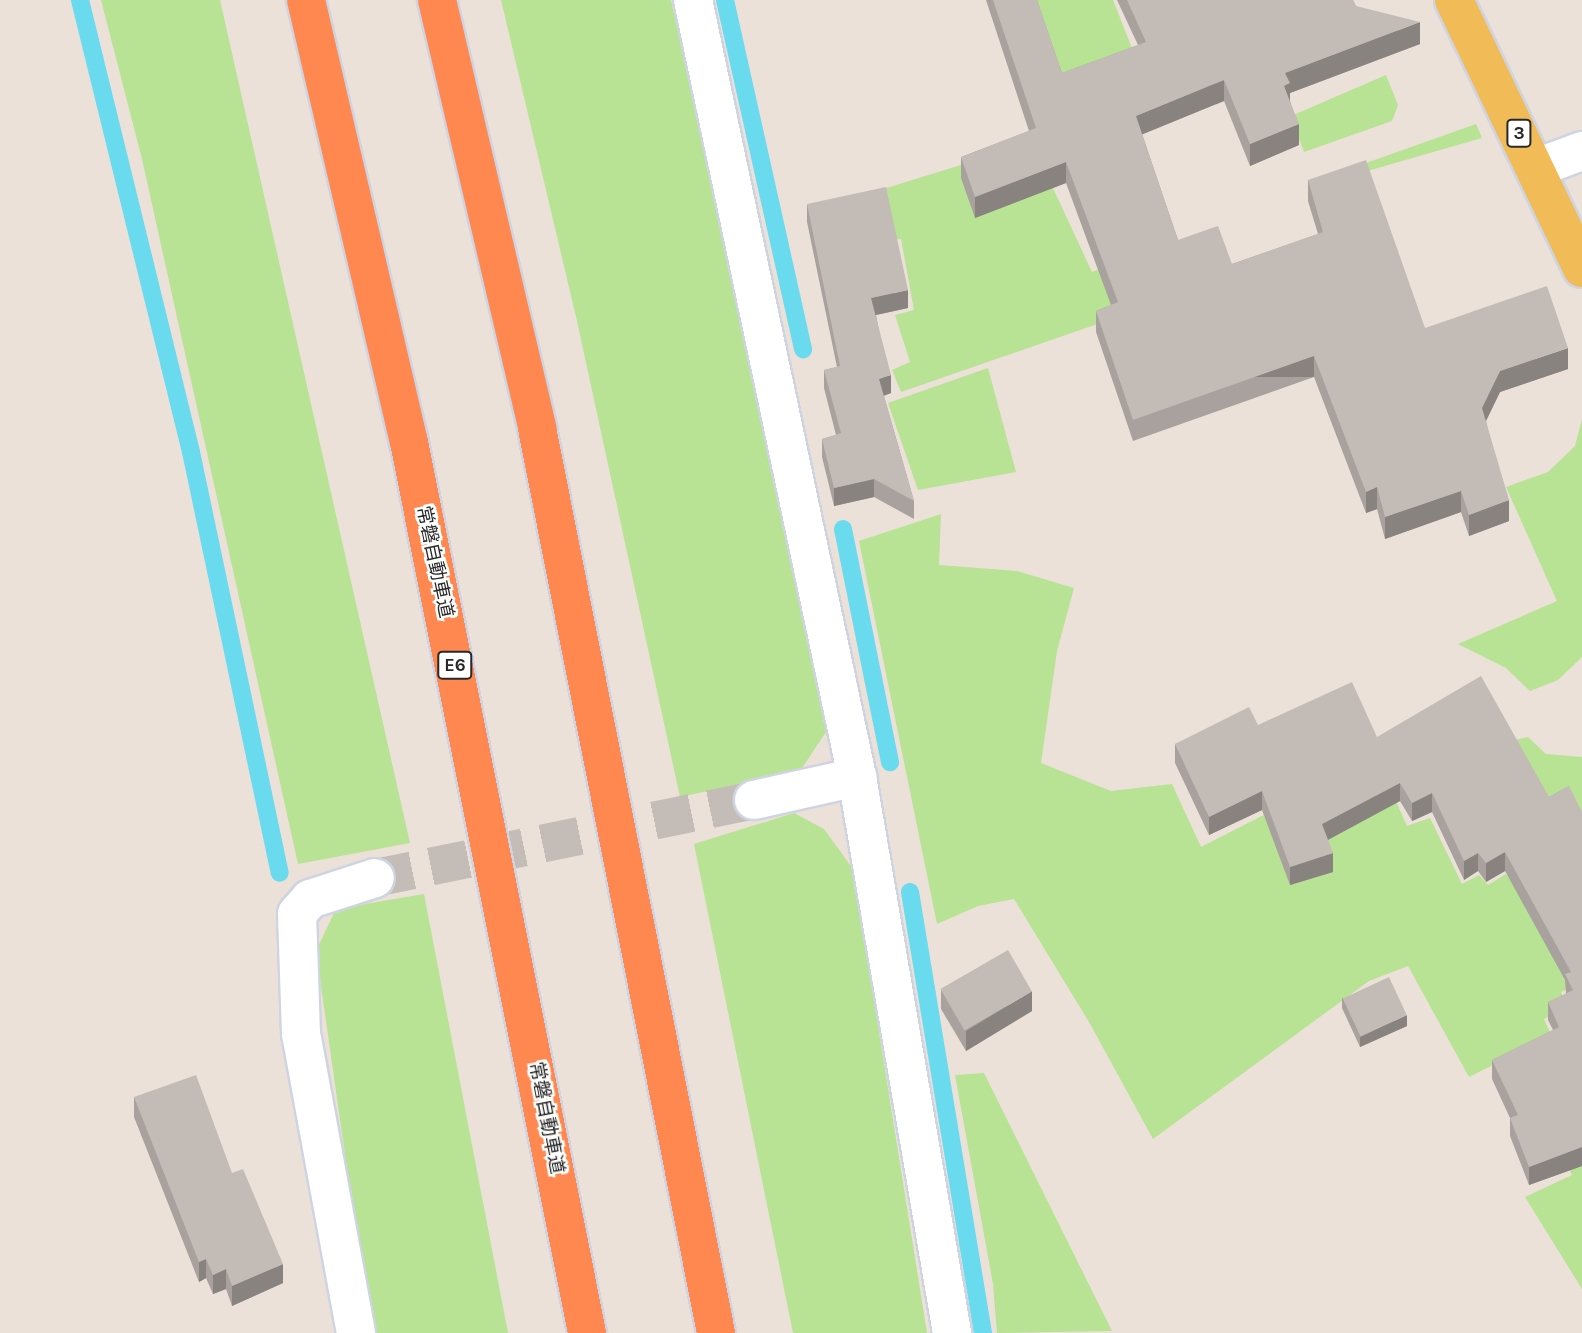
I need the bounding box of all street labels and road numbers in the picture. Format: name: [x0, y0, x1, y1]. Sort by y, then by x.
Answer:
road number: 3: [1505, 118, 1533, 148]
street label: 常磐自動車道: [411, 504, 457, 620]
road number: E6: [436, 650, 474, 680]
street label: 常磐自動車道: [524, 1060, 568, 1176]

